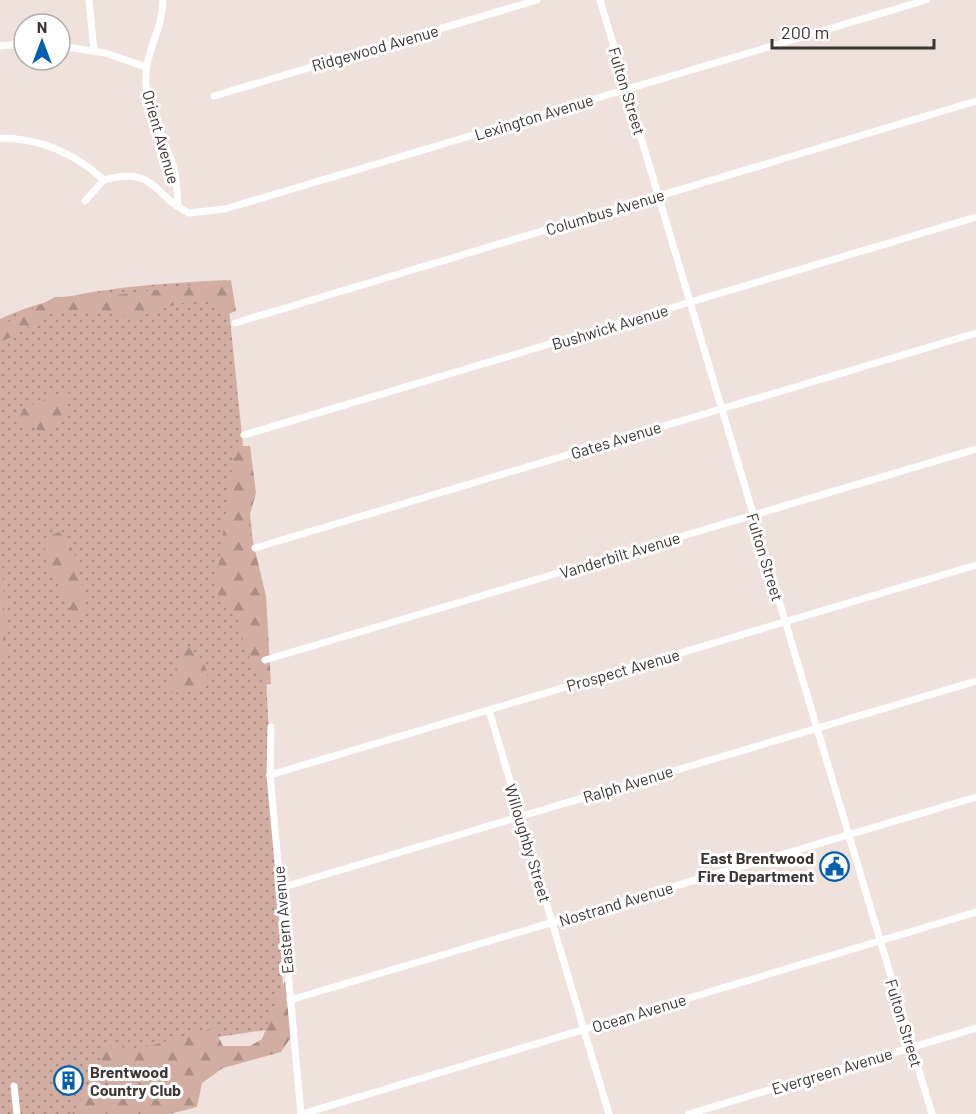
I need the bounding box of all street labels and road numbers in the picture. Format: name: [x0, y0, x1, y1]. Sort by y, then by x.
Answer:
street label: Ridgewood Avenue: [309, 20, 440, 75]
street label: Fulton Street: [605, 45, 650, 137]
street label: Orient Avenue: [139, 88, 184, 186]
street label: Lexington Avenue: [472, 89, 596, 144]
street label: Columbus Avenue: [543, 184, 666, 239]
street label: Bushwick Avenue: [549, 300, 670, 353]
street label: Gates Avenue: [568, 417, 663, 462]
street label: Fulton Street: [743, 511, 788, 603]
street label: Vanderbilt Avenue: [557, 527, 682, 582]
street label: Prospect Avenue: [564, 644, 682, 695]
street label: Ralph Avenue: [581, 761, 675, 806]
street label: Willoughby Street: [501, 781, 556, 904]
street label: Eastern Avenue: [268, 865, 297, 975]
street label: Nostrand Avenue: [557, 877, 675, 930]
street label: Fulton Street: [882, 977, 927, 1069]
street label: Ocean Avenue: [589, 989, 688, 1036]
street label: Evergreen Avenue: [769, 1043, 894, 1098]

